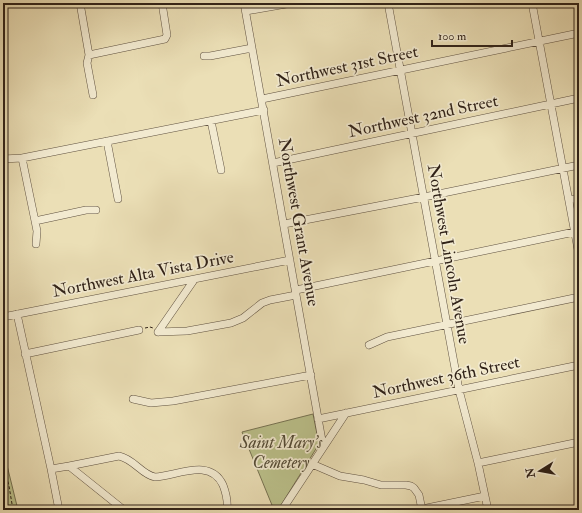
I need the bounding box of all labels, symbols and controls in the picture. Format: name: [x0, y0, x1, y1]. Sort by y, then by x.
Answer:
scale bar: [432, 22, 512, 48]
text: 100 m: [438, 29, 467, 44]
street label: Northwest 31st Street: [274, 41, 420, 91]
street label: Northwest 32nd Street: [346, 90, 500, 142]
street label: Northwest Grant Avenue: [274, 136, 324, 308]
street label: Northwest Lincoln Avenue: [423, 162, 475, 346]
street label: Northwest Alta Vista Drive: [50, 246, 236, 302]
street label: Northwest 36th Street: [370, 351, 522, 403]
park label: Saint Mary's Cemetery: [239, 432, 322, 473]
north arrow: [520, 451, 560, 491]
text: N: [523, 466, 538, 480]

